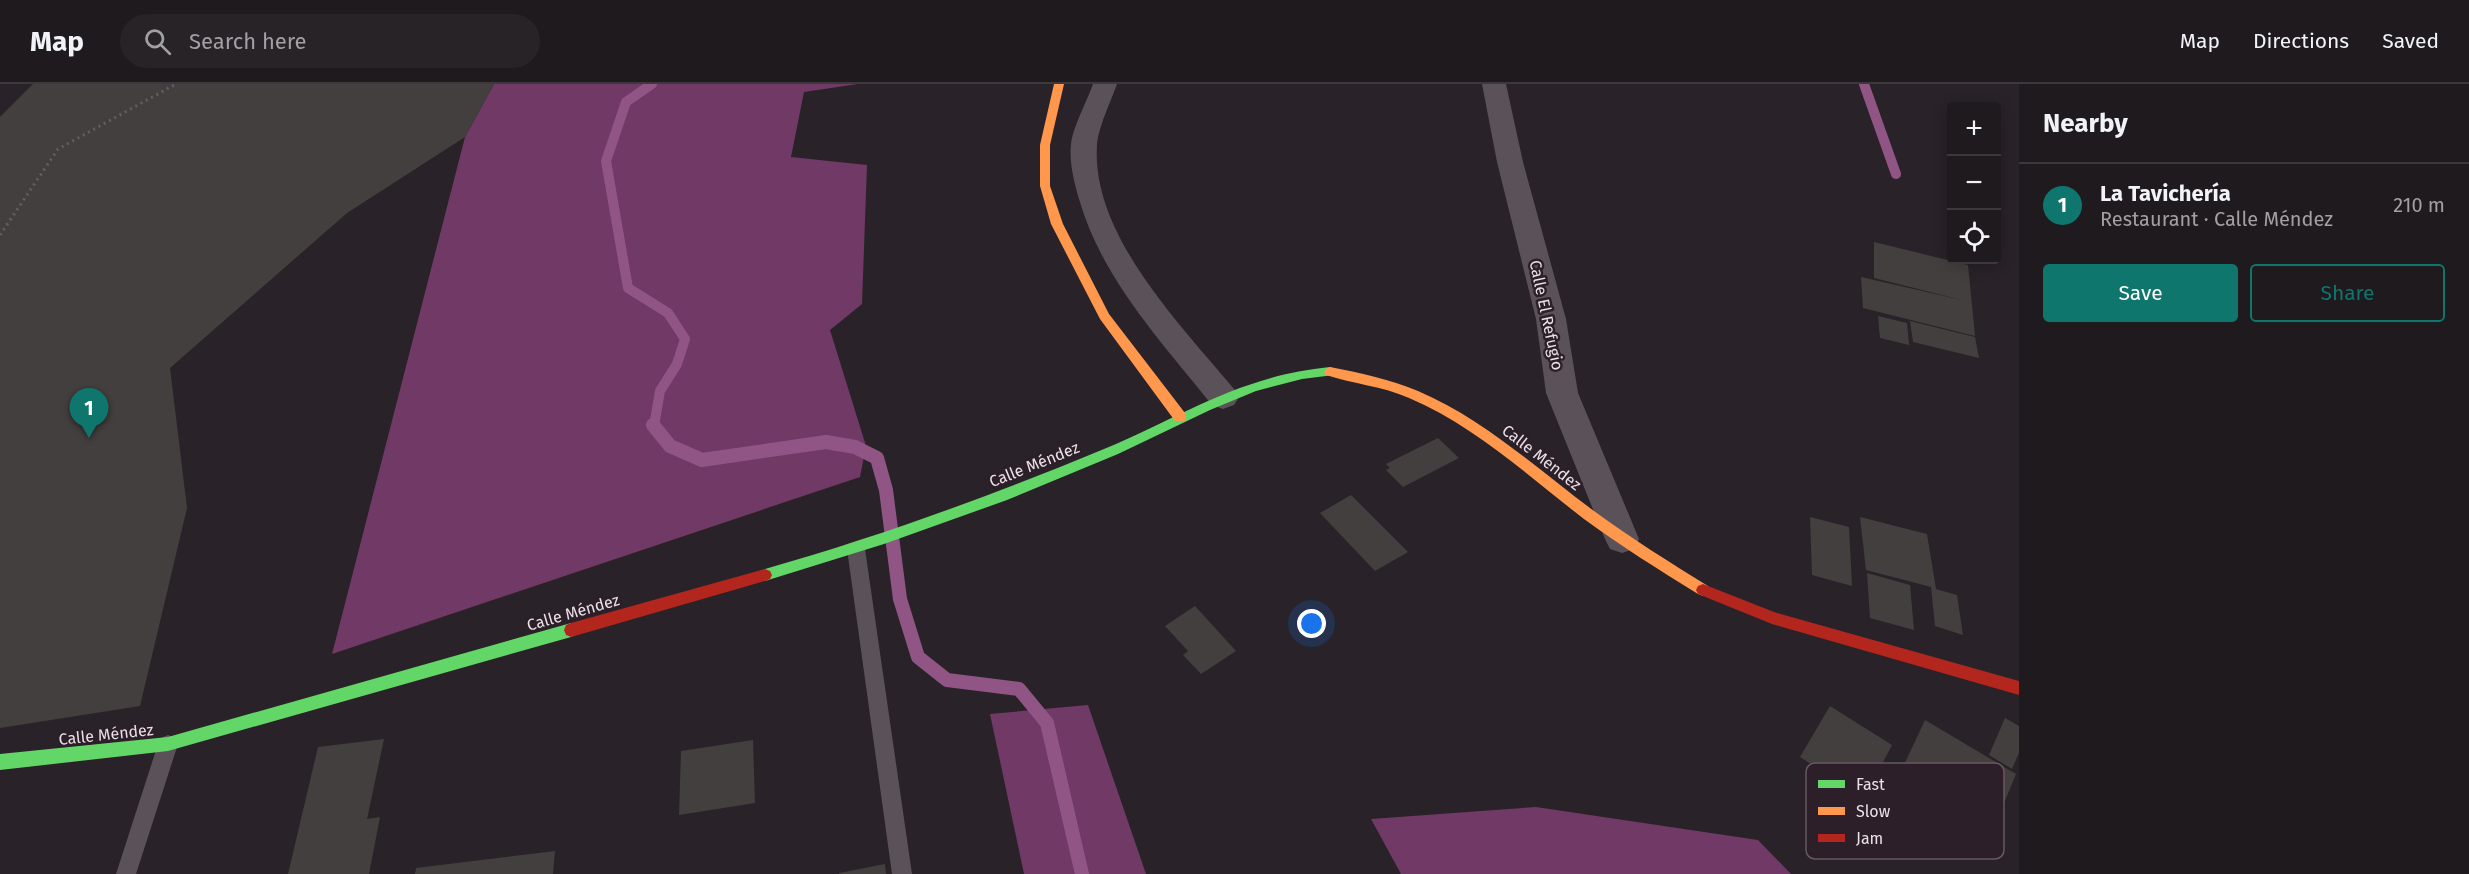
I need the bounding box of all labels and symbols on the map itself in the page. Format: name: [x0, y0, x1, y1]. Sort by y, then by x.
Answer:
street label: Calle El Refugio: [1526, 258, 1567, 372]
pin: 1: [70, 388, 109, 438]
street label: Calle Méndez: [1498, 421, 1585, 494]
street label: Calle Méndez: [986, 438, 1082, 491]
street label: Calle Méndez: [525, 590, 622, 635]
your location: [1297, 609, 1326, 638]
street label: Calle Méndez: [58, 720, 154, 749]
legend: [1806, 763, 2004, 859]
text: Fast: [1856, 775, 1885, 794]
text: Slow: [1856, 802, 1891, 821]
text: Jam: [1856, 829, 1883, 848]

